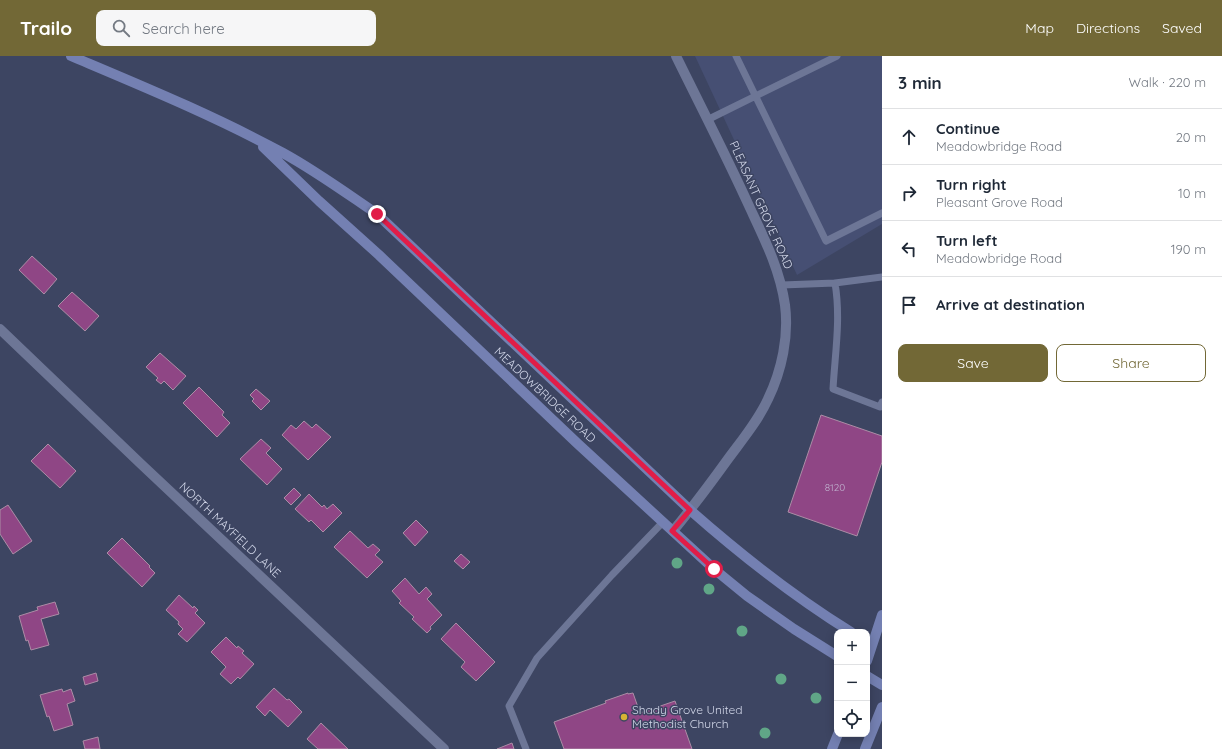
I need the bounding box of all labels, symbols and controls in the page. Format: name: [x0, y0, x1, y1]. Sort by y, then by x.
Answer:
search box: [96, 10, 376, 46]
text: Trailo: [20, 16, 72, 40]
icon: search: [110, 17, 132, 39]
text: Search here: [142, 19, 225, 38]
text: Map: [1025, 19, 1054, 37]
text: Directions: [1076, 19, 1140, 37]
text: Saved: [1162, 19, 1202, 37]
text: 3 min: [898, 72, 942, 93]
text: Walk · 220 m: [1129, 74, 1206, 90]
text: Continue: [936, 119, 1000, 138]
icon: ahead: [898, 126, 920, 148]
text: 20 m: [1176, 129, 1206, 145]
street label: PLEASANT GROVE ROAD: [726, 138, 797, 272]
text: Meadowbridge Road: [936, 138, 1062, 154]
text: Turn right: [936, 175, 1007, 194]
icon: right: [898, 182, 920, 204]
text: 10 m: [1178, 185, 1206, 201]
text: Pleasant Grove Road: [936, 194, 1063, 210]
route end: [368, 205, 386, 223]
text: Turn left: [936, 231, 998, 250]
icon: left: [898, 238, 920, 260]
text: 190 m: [1171, 241, 1206, 257]
text: Meadowbridge Road: [936, 250, 1062, 266]
icon: arrive: [898, 294, 920, 316]
text: Arrive at destination: [936, 295, 1085, 314]
street label: MEADOWBRIDGE ROAD: [492, 344, 599, 446]
button: Save: [898, 344, 1048, 382]
button: Share: [1056, 344, 1206, 382]
street label: NORTH MAYFIELD LANE: [176, 479, 284, 581]
house number: 8120: [825, 481, 845, 494]
route start: [705, 560, 723, 578]
map controls: [834, 629, 870, 737]
button: +: [834, 629, 870, 665]
button: −: [834, 665, 870, 701]
button: locate: [834, 701, 870, 737]
place label: Shady Grove United Methodist Church: [632, 702, 743, 731]
marker: Shady Grove United Methodist Church: [619, 712, 629, 722]

